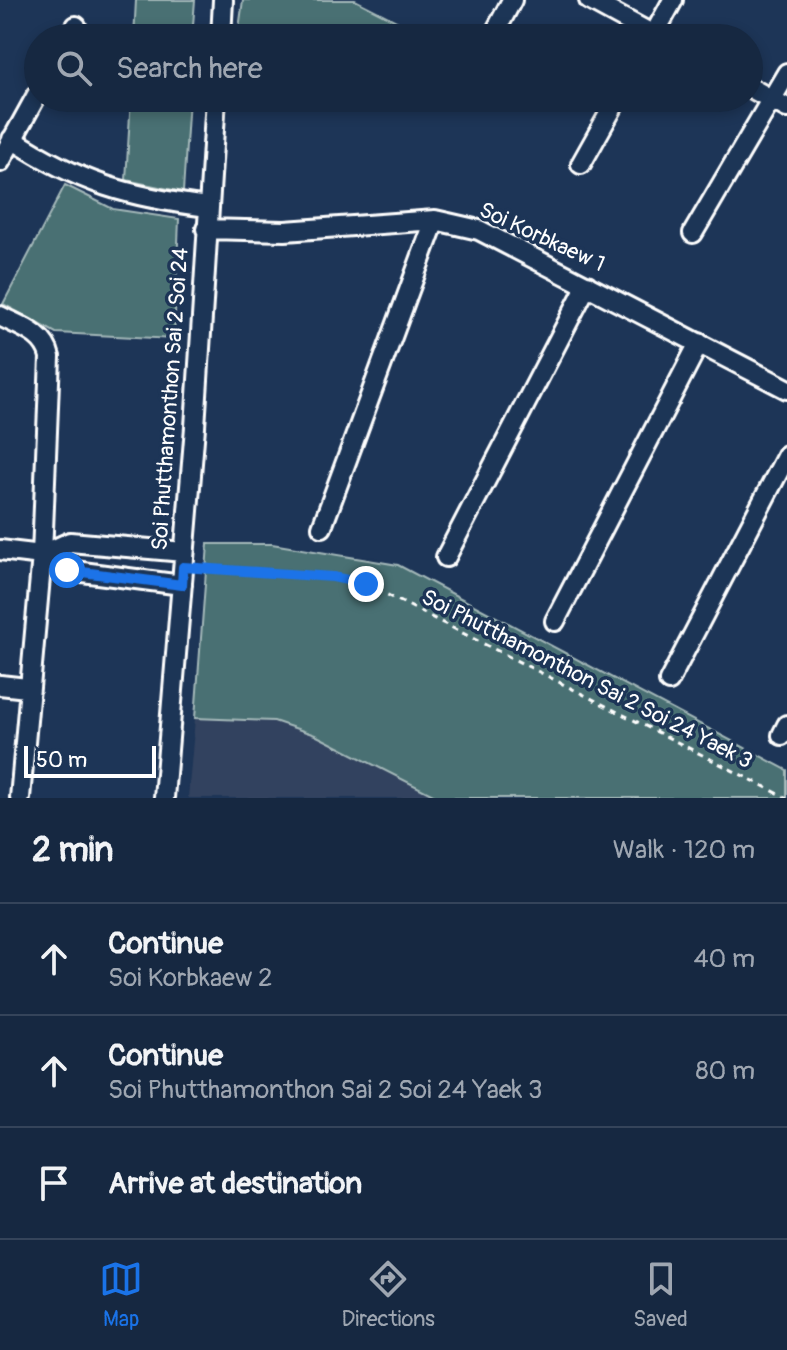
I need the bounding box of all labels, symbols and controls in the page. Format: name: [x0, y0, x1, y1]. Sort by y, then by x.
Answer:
search box: [24, 24, 763, 112]
icon: search: [52, 46, 96, 90]
text: Search here: [116, 50, 263, 87]
street label: Soi Korbkaew 1: [475, 196, 609, 278]
street label: Soi Phutthamonthon Sai 2 Soi 24: [145, 246, 195, 551]
route start: [49, 552, 85, 588]
route end: [348, 566, 384, 602]
street label: Soi Phutthamonthon Sai 2 Soi 24 Yaek 3: [417, 583, 757, 775]
scale bar: [24, 742, 156, 778]
text: 50 m: [36, 746, 87, 774]
text: 2 min: [32, 829, 114, 872]
text: Walk · 120 m: [613, 834, 755, 866]
text: Continue: [108, 925, 223, 962]
icon: ahead: [32, 937, 76, 981]
text: 40 m: [693, 943, 755, 975]
text: Soi Korbkaew 2: [108, 962, 273, 994]
text: Continue: [108, 1037, 223, 1074]
icon: ahead: [32, 1049, 76, 1093]
text: 80 m: [695, 1055, 755, 1087]
text: Soi Phutthamonthon Sai 2 Soi 24 Yaek 3: [108, 1074, 543, 1106]
icon: arrive: [32, 1161, 76, 1205]
text: Arrive at destination: [108, 1165, 362, 1202]
tab: Map: [99, 1257, 143, 1333]
tab: Directions: [342, 1257, 435, 1333]
tab: Saved: [633, 1257, 688, 1333]

